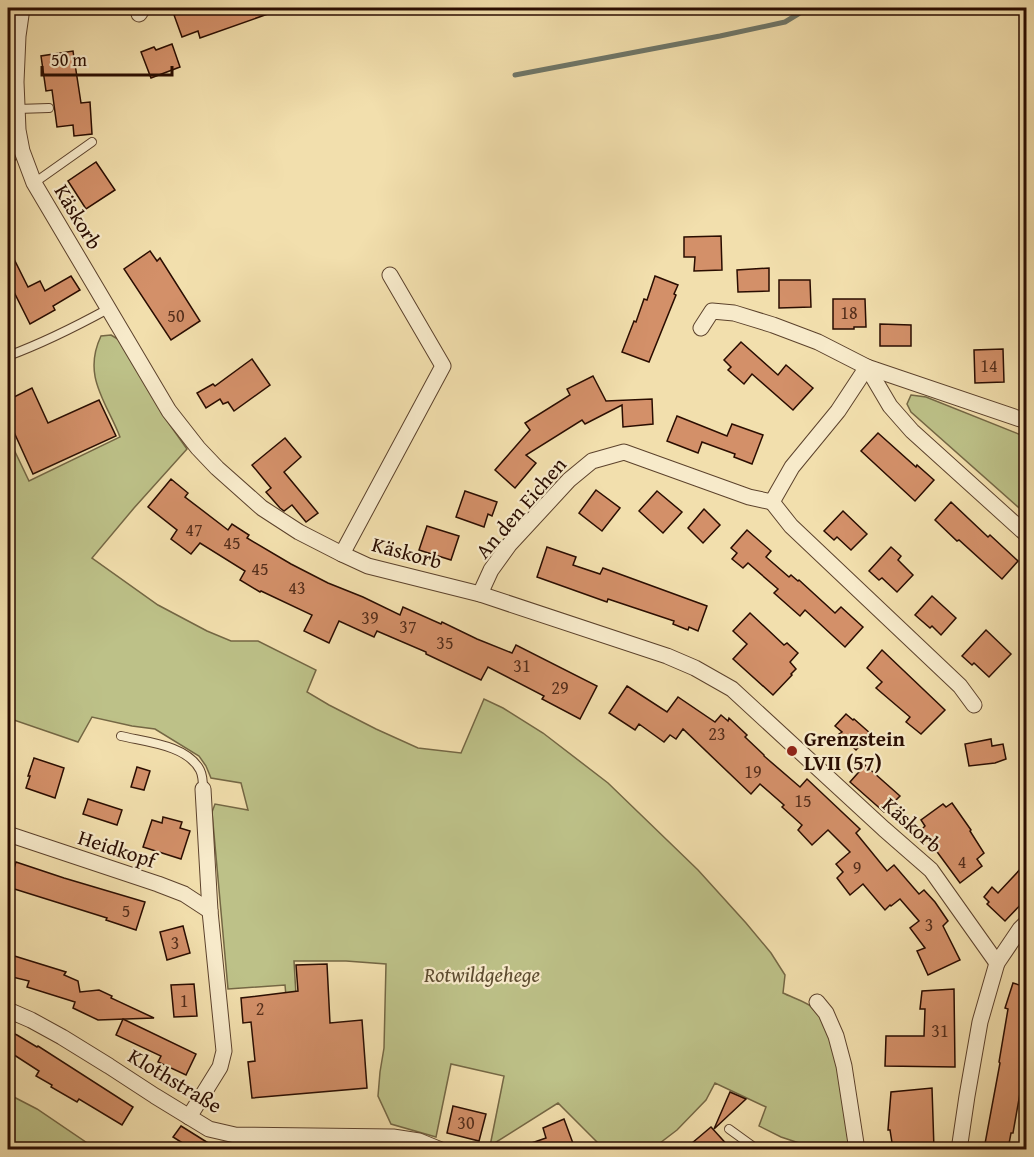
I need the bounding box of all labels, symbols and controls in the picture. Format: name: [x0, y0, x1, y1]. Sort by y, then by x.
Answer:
scale bar: [42, 39, 172, 77]
text: 50 m: [51, 46, 87, 73]
street label: Käskorb: [47, 178, 110, 255]
house number: 18: [840, 299, 858, 326]
house number: 50: [167, 302, 185, 329]
house number: 14: [980, 352, 998, 379]
street label: An den Eichen: [468, 450, 574, 565]
house number: 47: [185, 516, 203, 543]
street label: Käskorb: [369, 528, 446, 577]
house number: 45: [223, 529, 241, 556]
house number: 45: [251, 555, 269, 582]
house number: 43: [288, 574, 306, 601]
house number: 39: [361, 604, 379, 631]
house number: 37: [399, 613, 417, 640]
house number: 35: [436, 629, 454, 656]
house number: 31: [513, 652, 531, 679]
house number: 29: [551, 674, 569, 701]
house number: 23: [708, 720, 726, 747]
place label: Grenzstein LVII (57): [804, 723, 906, 778]
marker: Grenzstein LVII (57): [785, 744, 799, 758]
house number: 19: [744, 758, 762, 785]
house number: 15: [794, 787, 812, 814]
street label: Käskorb: [876, 789, 949, 860]
street label: Heidkopf: [74, 821, 162, 876]
house number: 4: [958, 848, 966, 875]
house number: 9: [853, 854, 861, 881]
house number: 5: [122, 897, 130, 924]
house number: 3: [925, 911, 933, 938]
house number: 3: [171, 929, 179, 956]
park label: Rotwildgehege: [423, 959, 540, 990]
house number: 1: [180, 987, 188, 1014]
house number: 2: [256, 995, 264, 1022]
house number: 31: [931, 1017, 949, 1044]
street label: Klothstraße: [122, 1040, 228, 1121]
house number: 30: [457, 1109, 475, 1136]

